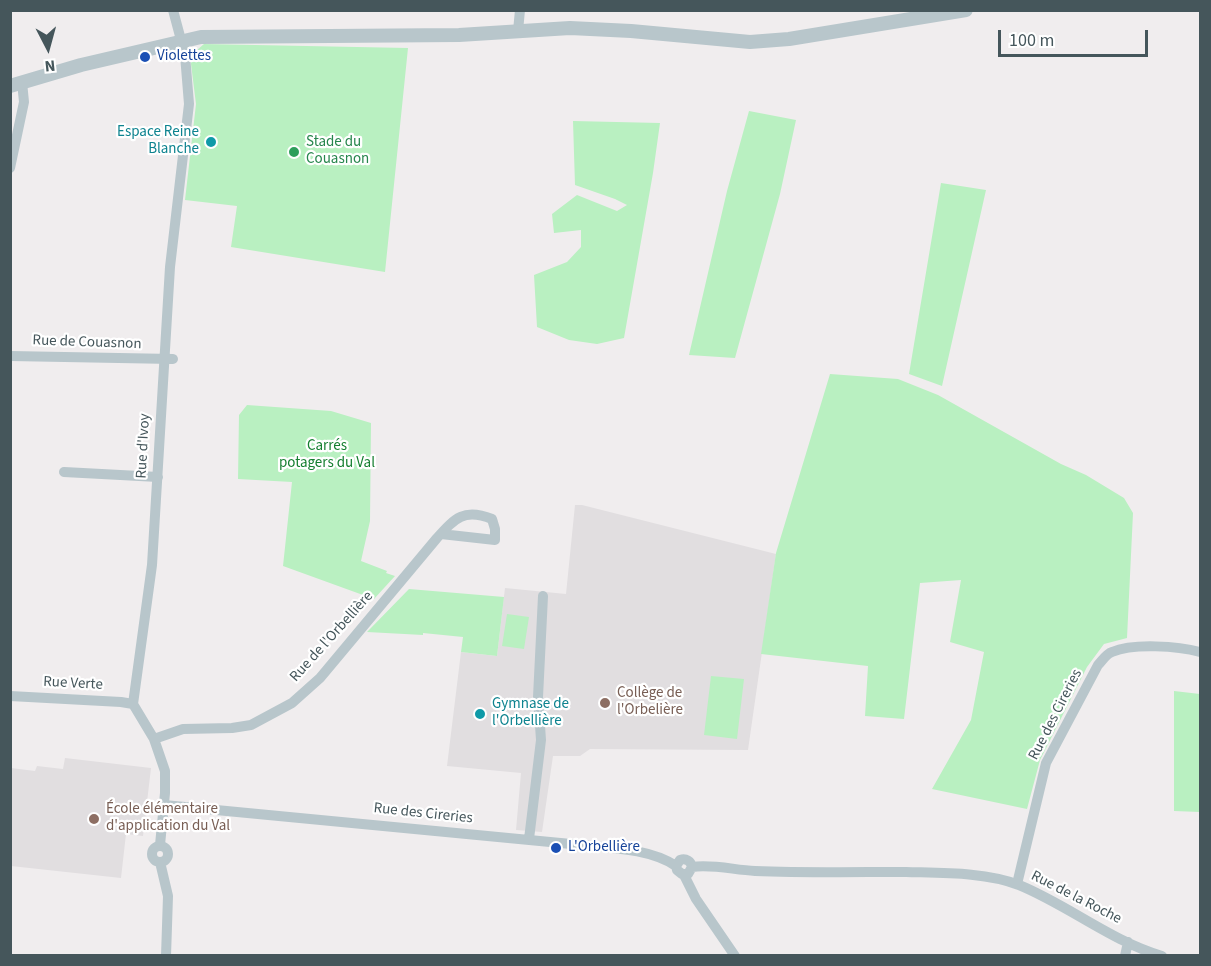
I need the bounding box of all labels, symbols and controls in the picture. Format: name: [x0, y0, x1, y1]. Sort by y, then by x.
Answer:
north arrow: [18, 18, 78, 78]
scale bar: [1001, 18, 1151, 56]
text: 100 m: [1009, 28, 1054, 53]
place label: Violettes: [157, 48, 211, 66]
marker: Violettes: [138, 50, 152, 64]
text: N: [43, 54, 56, 77]
place label: Espace Reine Blanche: [117, 124, 199, 159]
place label: Stade du Couasnon: [306, 134, 369, 169]
marker: Espace Reine Blanche: [204, 135, 218, 149]
marker: Stade du Couasnon: [287, 145, 301, 159]
street label: Rue de Couasnon: [32, 332, 142, 354]
street label: Rue d'Ivoy: [133, 413, 155, 479]
park label: Carrés potagers du Val: [279, 438, 375, 473]
street label: Rue de l'Orbellière: [287, 588, 377, 686]
street label: Rue des Cireries: [1025, 667, 1087, 763]
street label: Rue Verte: [43, 673, 103, 695]
place label: Collège de l'Orbelière: [617, 685, 683, 720]
place label: Gymnase de l'Orbellière: [492, 696, 569, 731]
marker: Collège de l'Orbelière: [598, 696, 612, 710]
marker: Gymnase de l'Orbellière: [473, 707, 487, 721]
street label: Rue des Cireries: [373, 800, 473, 828]
place label: École élémentaire d'application du Val: [106, 801, 230, 836]
marker: École élémentaire d'application du Val: [87, 812, 101, 826]
place label: L'Orbellière: [568, 839, 640, 857]
marker: L'Orbellière: [549, 841, 563, 855]
street label: Rue de la Roche: [1028, 867, 1124, 929]

